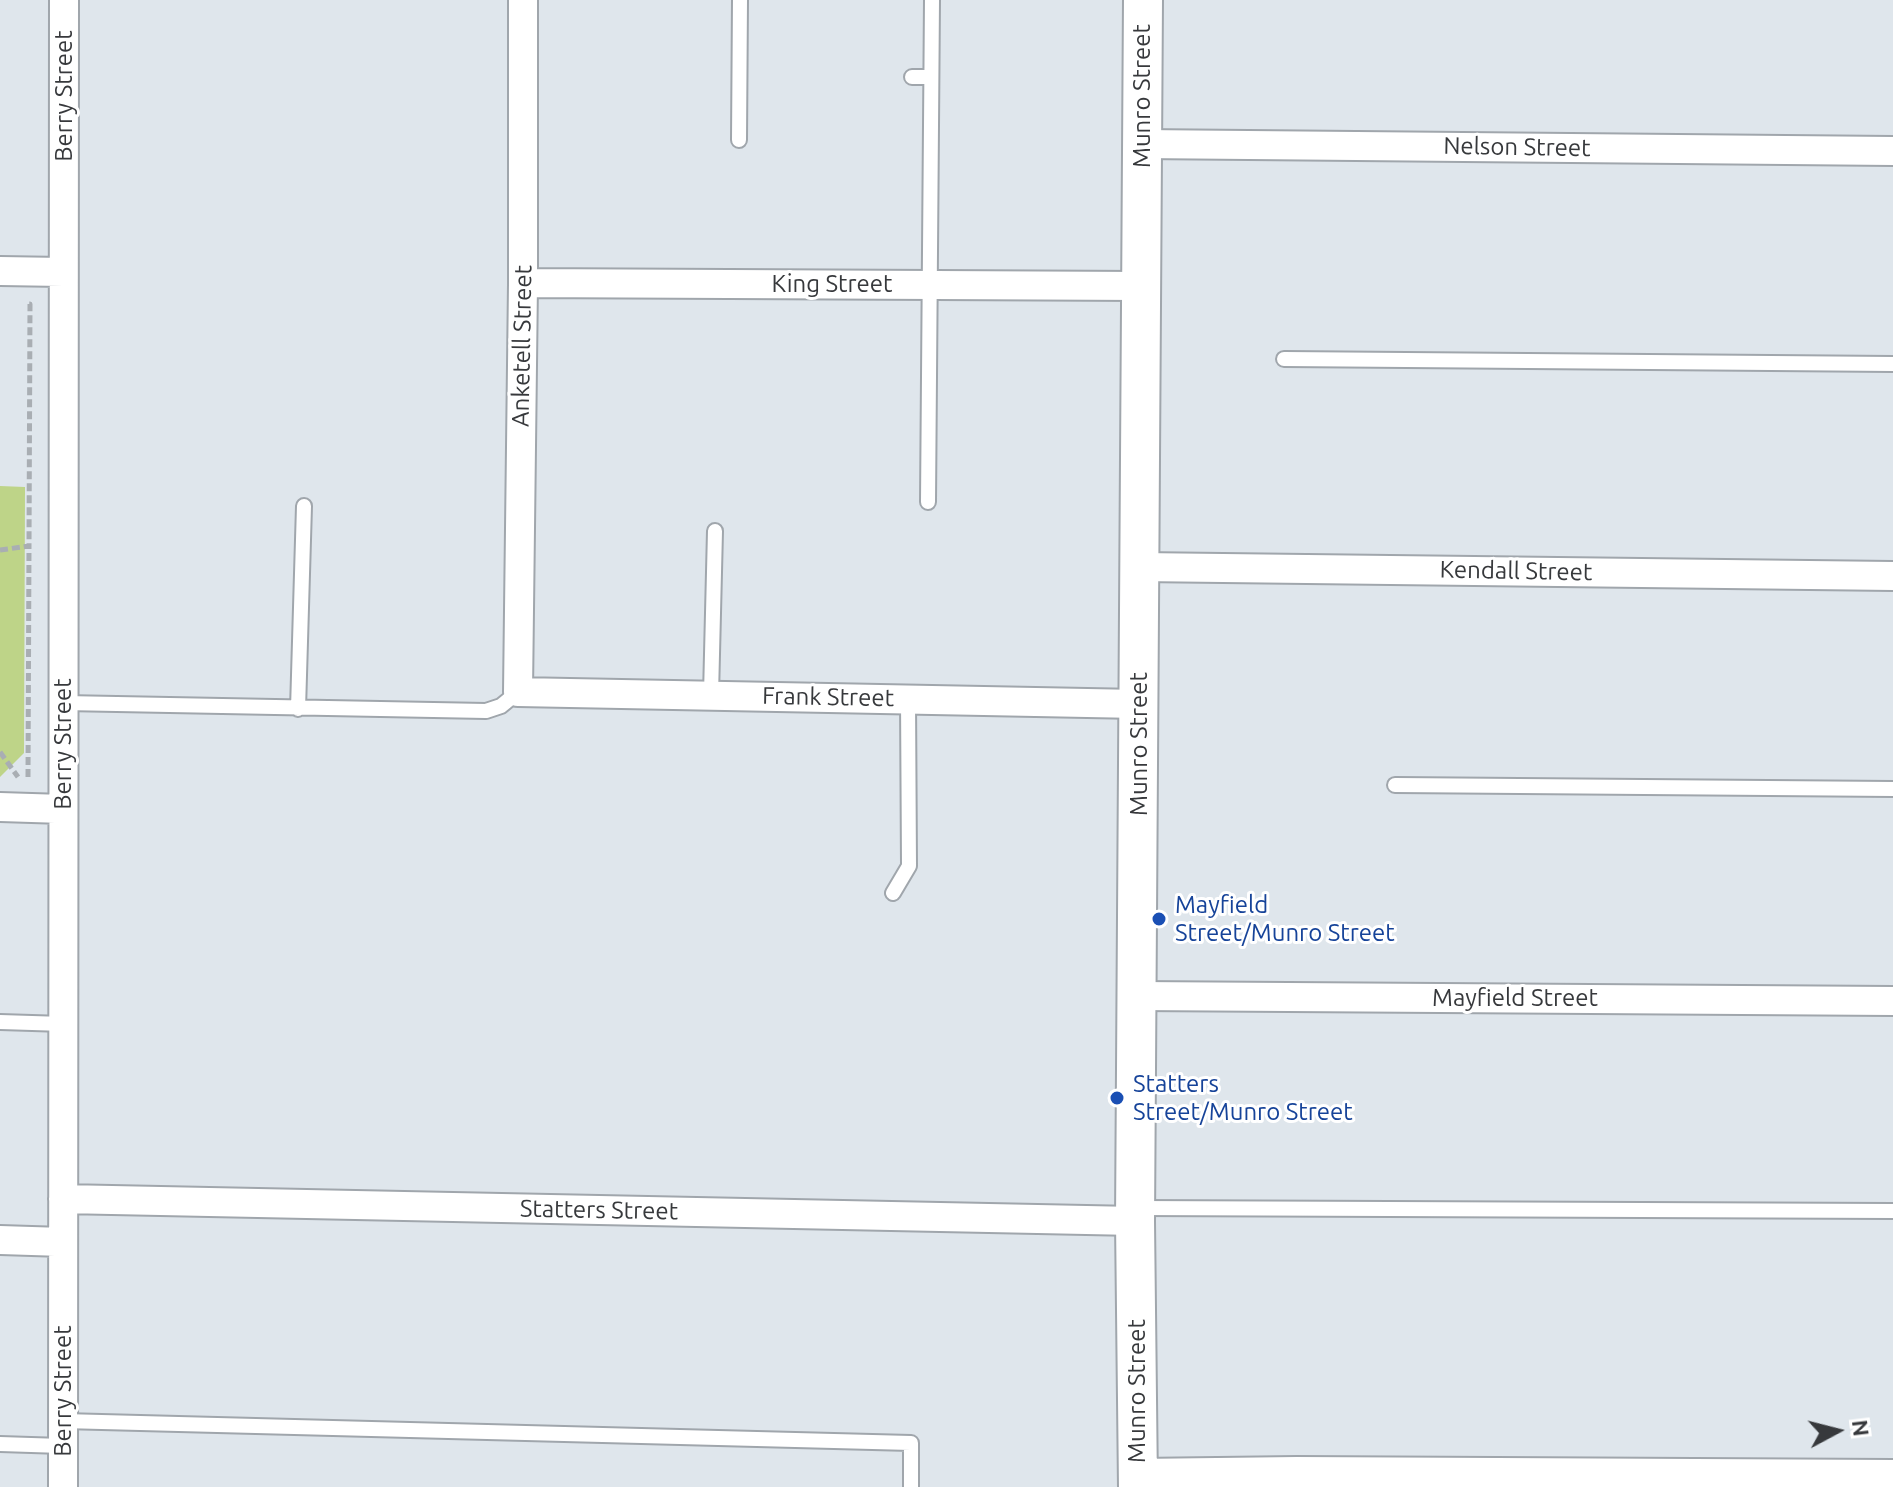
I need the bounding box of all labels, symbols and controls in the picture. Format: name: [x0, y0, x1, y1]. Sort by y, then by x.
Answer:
street label: Munro Street: [1128, 24, 1156, 168]
street label: Berry Street: [50, 30, 78, 162]
street label: Nelson Street: [1443, 131, 1591, 163]
street label: Anketell Street: [506, 265, 538, 427]
street label: King Street: [772, 270, 892, 298]
street label: Kendall Street: [1439, 555, 1593, 587]
street label: Munro Street: [1125, 672, 1153, 816]
street label: Berry Street: [49, 678, 77, 810]
street label: Frank Street: [762, 681, 894, 713]
place label: Mayfield Street/Munro Street: [1175, 891, 1395, 947]
marker: Mayfield Street/Munro Street: [1150, 910, 1168, 928]
street label: Mayfield Street: [1432, 984, 1598, 1012]
place label: Statters Street/Munro Street: [1133, 1070, 1353, 1126]
marker: Statters Street/Munro Street: [1108, 1089, 1126, 1107]
street label: Statters Street: [520, 1194, 678, 1226]
street label: Munro Street: [1123, 1319, 1151, 1463]
street label: Berry Street: [49, 1325, 77, 1457]
north arrow: [1797, 1391, 1877, 1471]
text: N: [1848, 1418, 1875, 1438]

